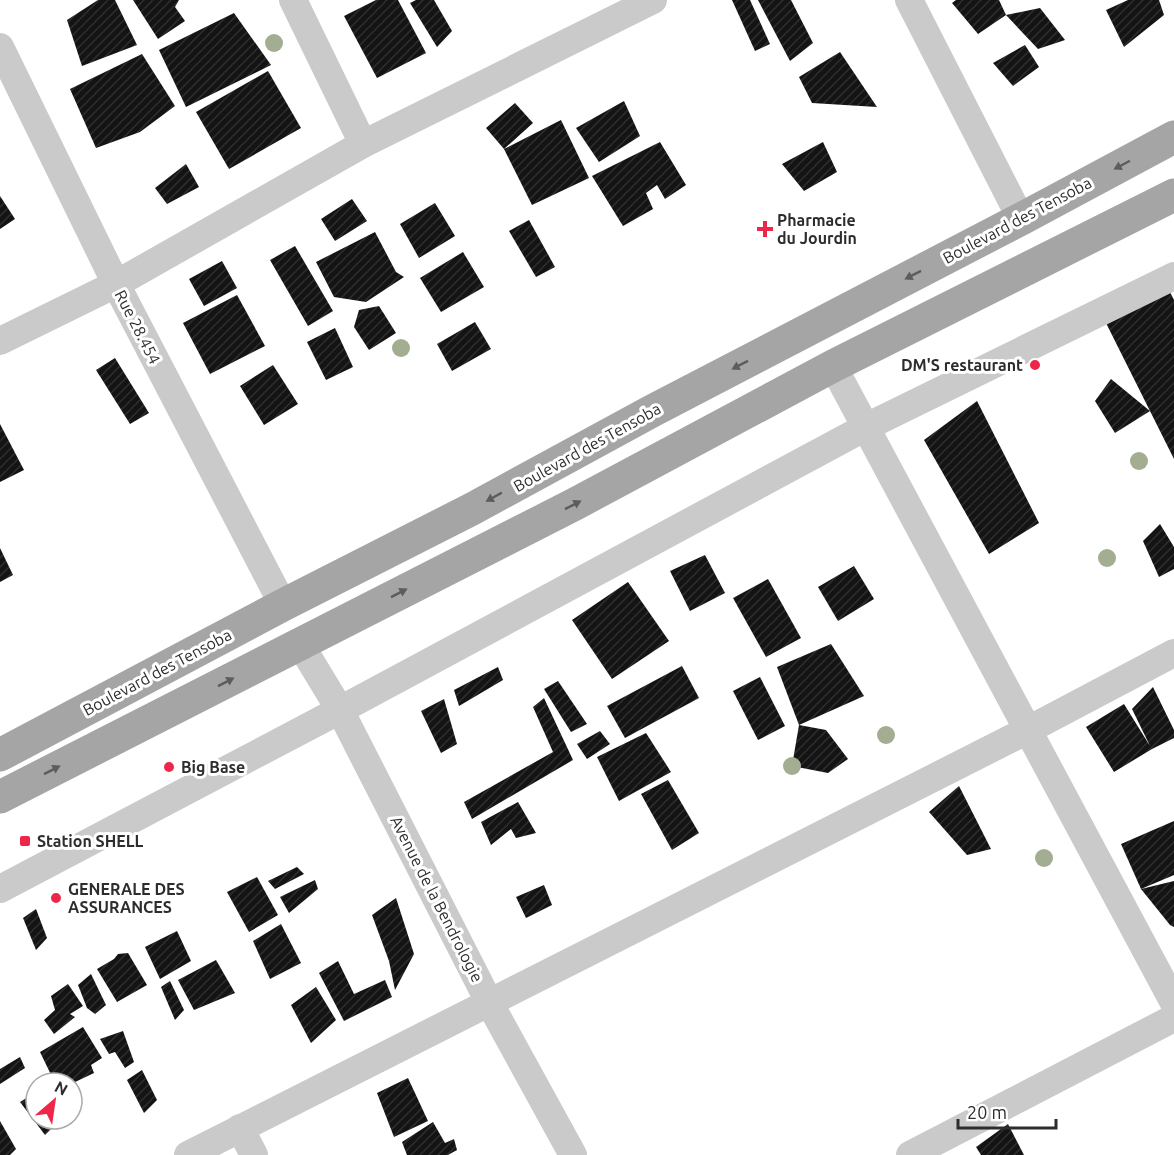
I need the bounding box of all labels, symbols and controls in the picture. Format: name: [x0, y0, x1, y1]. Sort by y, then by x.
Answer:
one-way arrow: [1114, 160, 1131, 170]
street label: Boulevard des Tensoba: [940, 173, 1094, 267]
place label: Pharmacie du Jourdin: [777, 211, 857, 247]
marker: Pharmacie du Jourdin: [758, 222, 772, 236]
one-way arrow: [904, 270, 922, 280]
street label: Rue 28.454: [112, 287, 164, 367]
place label: DM'S restaurant: [901, 356, 1023, 374]
marker: DM'S restaurant: [1028, 358, 1042, 372]
one-way arrow: [731, 360, 748, 370]
street label: Boulevard des Tensoba: [510, 399, 664, 495]
one-way arrow: [485, 492, 502, 502]
one-way arrow: [565, 500, 582, 510]
one-way arrow: [391, 588, 408, 598]
street label: Boulevard des Tensoba: [80, 625, 234, 719]
one-way arrow: [217, 677, 234, 687]
place label: Big Base: [181, 758, 245, 776]
marker: Big Base: [162, 760, 176, 774]
one-way arrow: [43, 766, 61, 776]
street label: Avenue de la Bendrologie: [387, 813, 487, 985]
place label: Station SHELL: [37, 832, 144, 850]
marker: Station SHELL: [18, 834, 32, 848]
place label: GENERALE DES ASSURANCES: [68, 880, 185, 916]
marker: GENERALE DES ASSURANCES: [49, 891, 63, 905]
north arrow: [24, 1071, 84, 1131]
text: N: [52, 1077, 71, 1099]
scale bar: [958, 1092, 1056, 1130]
text: 20 m: [967, 1102, 1007, 1122]

